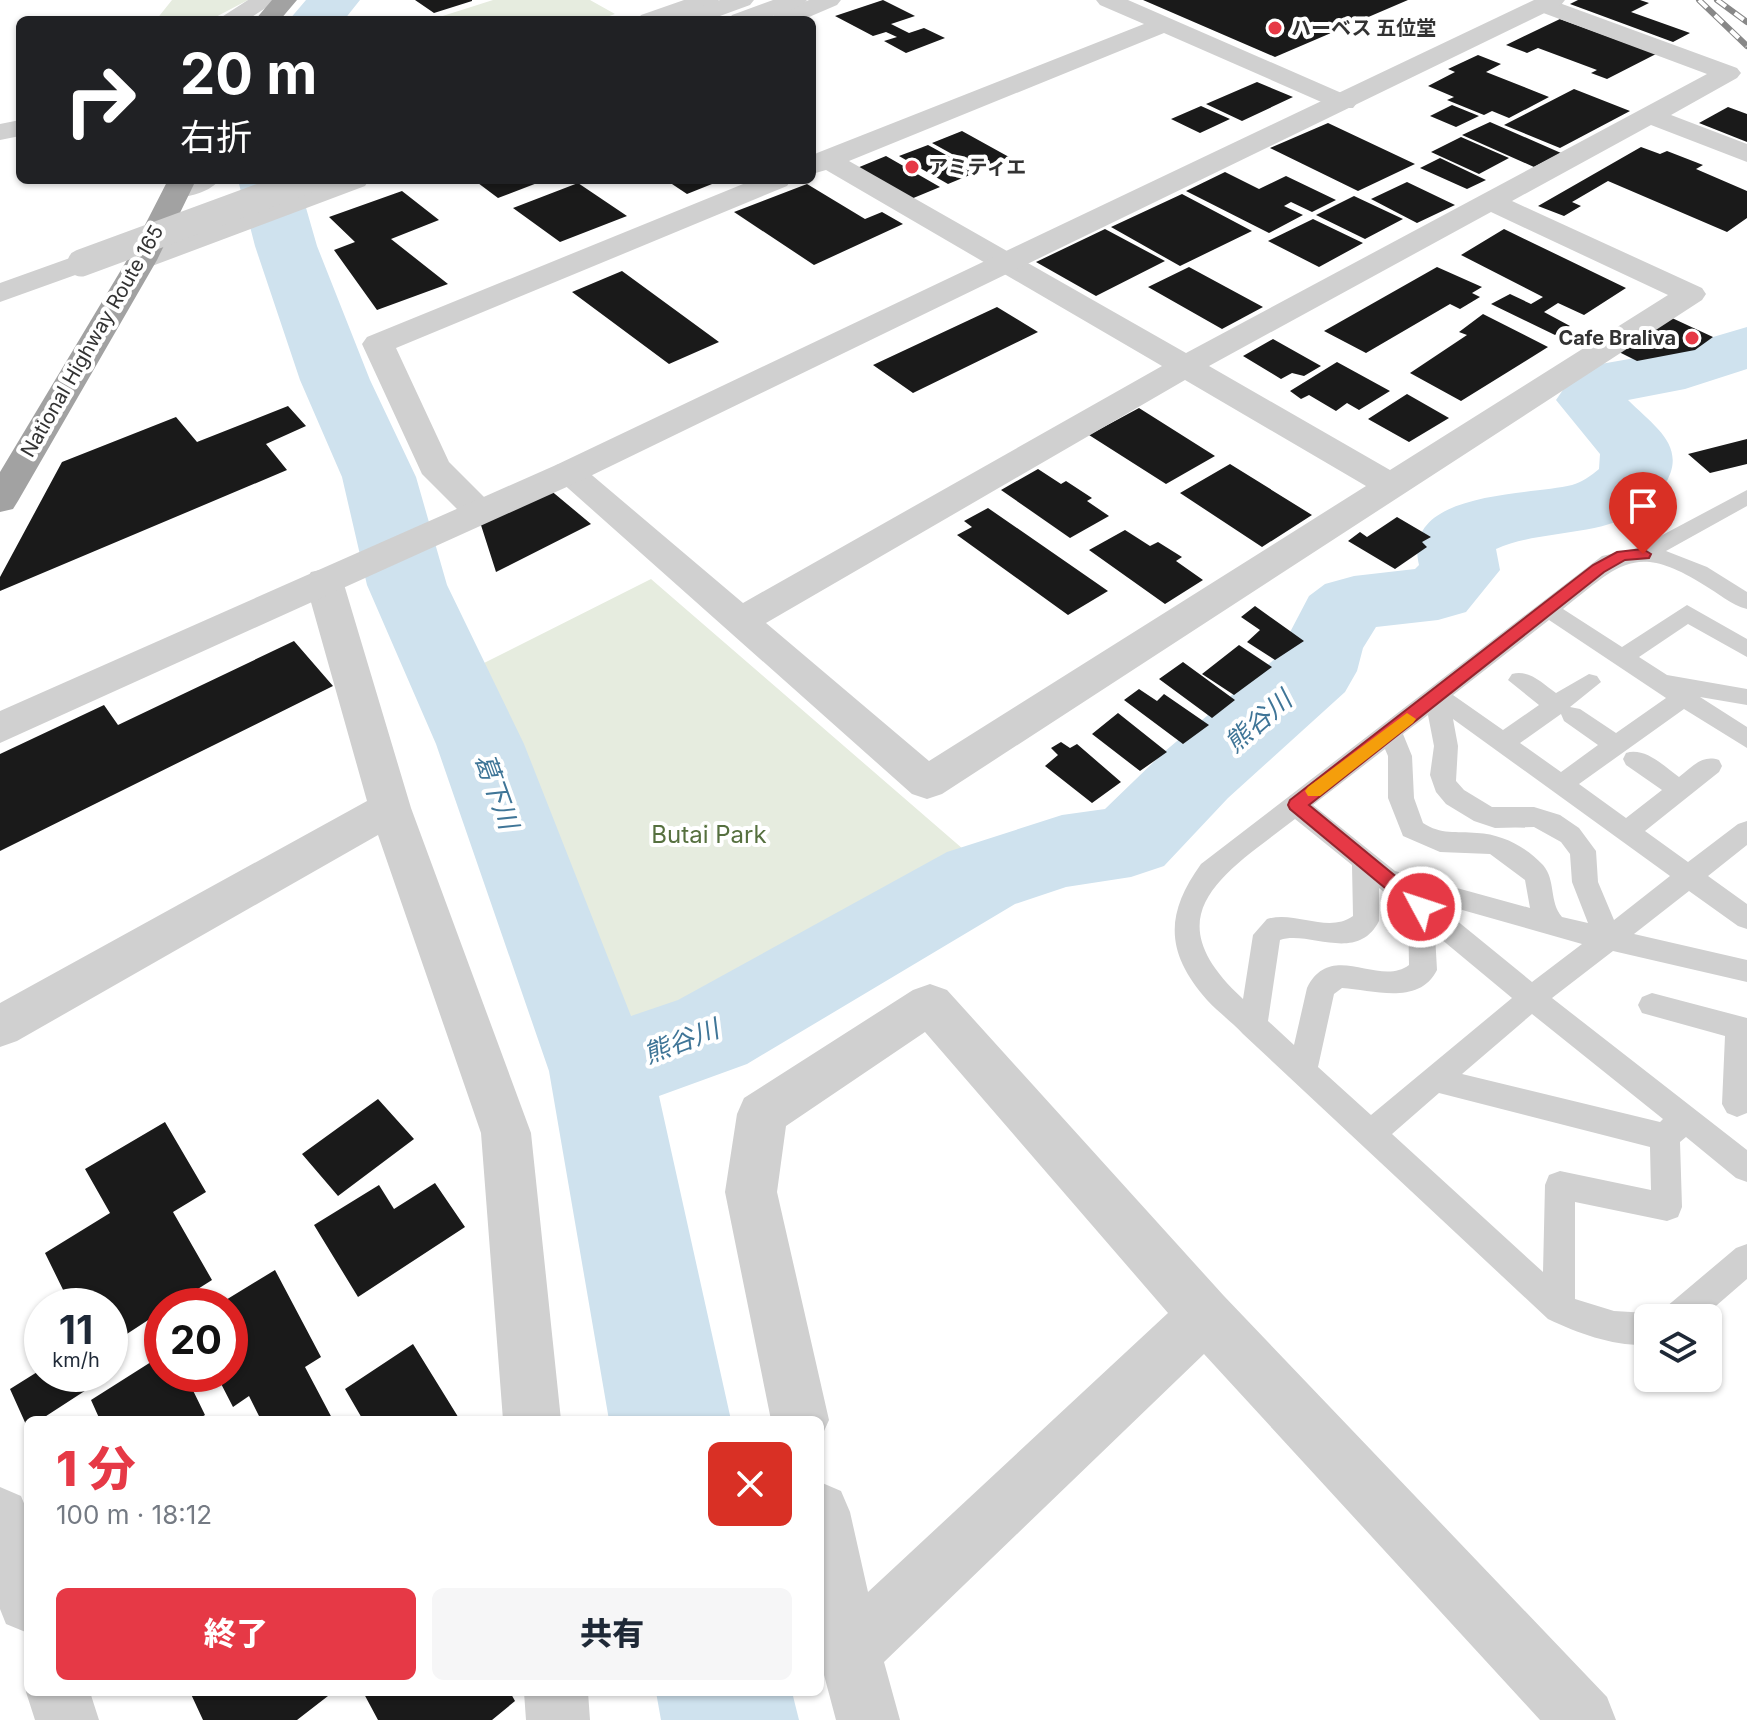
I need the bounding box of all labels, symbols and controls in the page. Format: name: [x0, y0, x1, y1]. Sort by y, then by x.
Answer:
place label: ハーベス 五位堂: [1291, 16, 1436, 40]
marker: ハーベス 五位堂: [1266, 19, 1284, 37]
text: 20 m: [180, 40, 317, 108]
icon: right: [48, 48, 152, 152]
text: 右折: [180, 115, 252, 159]
place label: アミティエ: [928, 155, 1026, 179]
marker: アミティエ: [903, 158, 921, 176]
street label: National Highway Route 165: [16, 221, 168, 461]
place label: Cafe Braliva: [1558, 326, 1676, 350]
marker: Cafe Braliva: [1683, 329, 1701, 347]
pin: [1609, 472, 1677, 554]
icon: arrive: [1621, 484, 1665, 528]
water label: 熊谷川: [1218, 682, 1300, 758]
water label: 葛下川: [469, 749, 526, 836]
park label: Butai Park: [651, 820, 767, 849]
position arrow: [1379, 865, 1463, 949]
water label: 熊谷川: [639, 1011, 726, 1069]
speed limit sign: 20: [144, 1288, 248, 1392]
map controls: [1634, 1304, 1722, 1392]
button: layers: [1634, 1304, 1722, 1392]
text: 11: [59, 1305, 93, 1354]
text: km/h: [52, 1348, 100, 1372]
text: 1 分: [56, 1439, 136, 1498]
button: close: [708, 1442, 792, 1526]
text: 100 m · 18:12: [56, 1499, 212, 1530]
button: 終了: [56, 1588, 416, 1680]
button: 共有: [432, 1588, 792, 1680]

